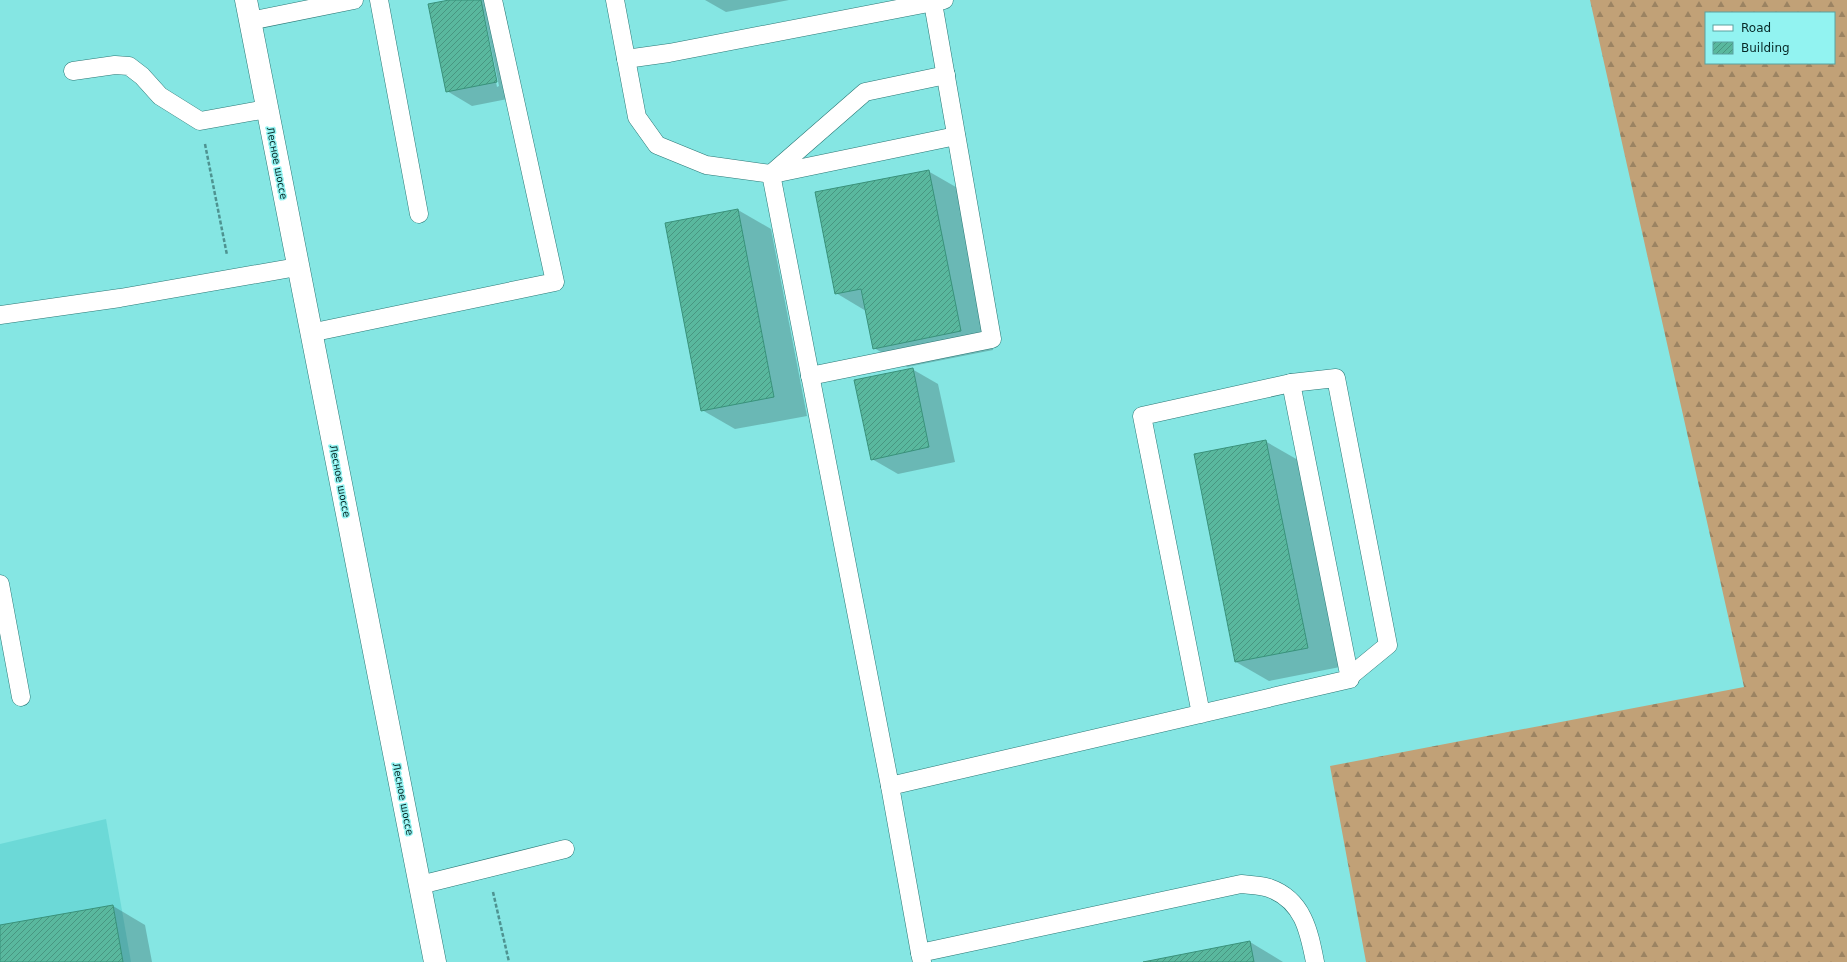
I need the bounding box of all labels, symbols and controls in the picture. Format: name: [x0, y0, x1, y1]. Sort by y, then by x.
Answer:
legend: [1705, 12, 1835, 64]
text: Road: [1741, 21, 1771, 35]
text: Building: [1741, 41, 1790, 55]
street label: Лесное шоссе: [265, 126, 289, 200]
street label: Лесное шоссе: [328, 444, 352, 518]
street label: Лесное шоссе: [391, 762, 415, 836]

